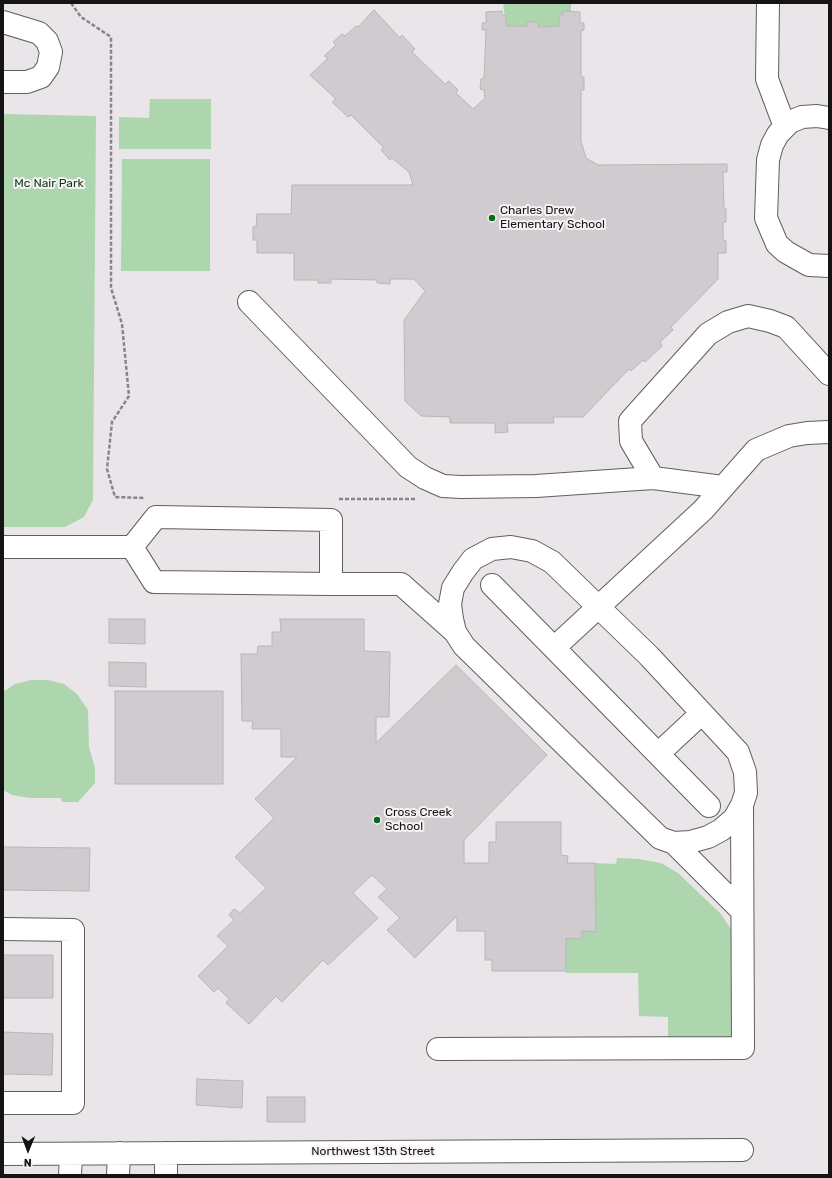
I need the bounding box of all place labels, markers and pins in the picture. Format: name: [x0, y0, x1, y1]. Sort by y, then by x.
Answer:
place label: Charles Drew Elementary School: [500, 204, 605, 232]
marker: Charles Drew Elementary School: [487, 213, 497, 223]
place label: Cross Creek School: [385, 806, 452, 834]
marker: Cross Creek School: [372, 815, 382, 825]

